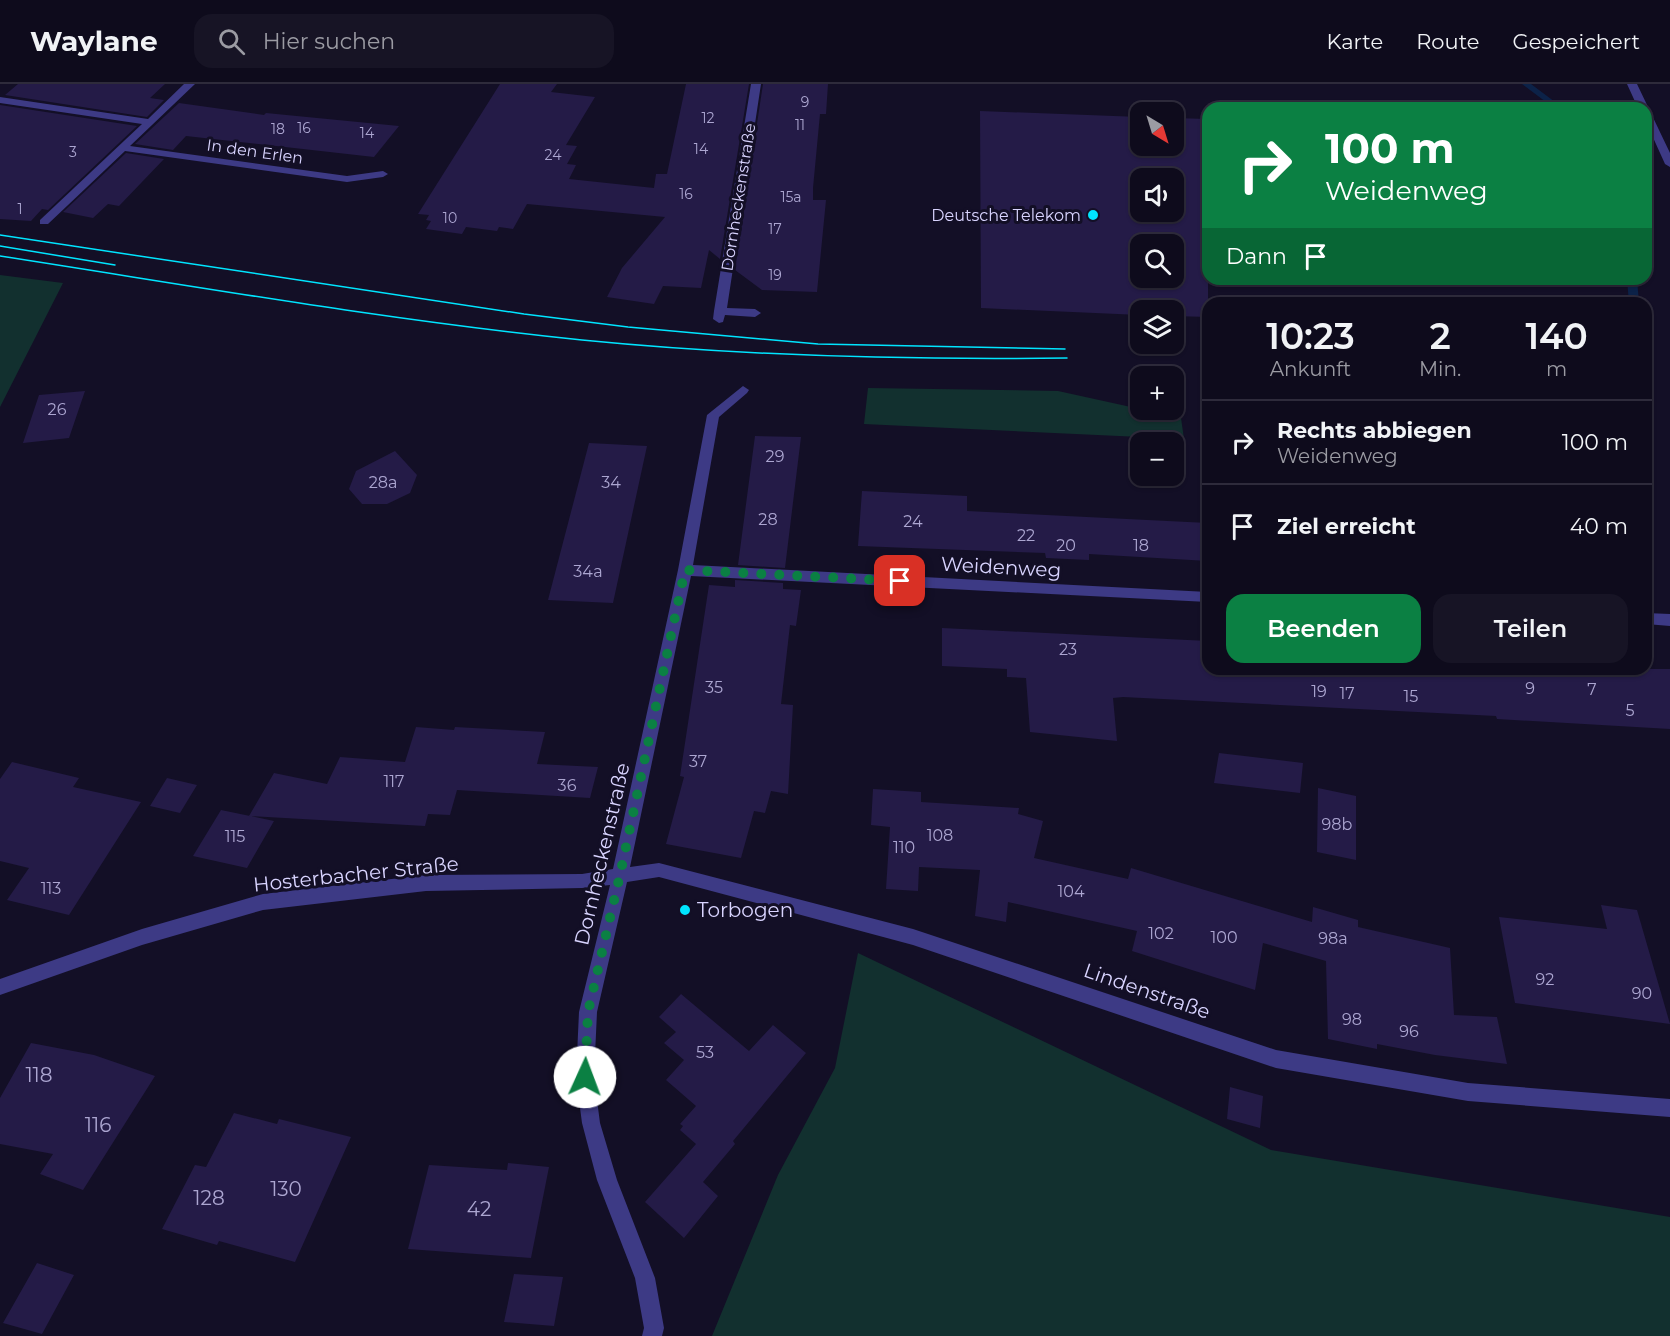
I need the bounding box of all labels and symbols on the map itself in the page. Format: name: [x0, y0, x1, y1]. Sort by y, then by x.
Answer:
house number: 9: [801, 93, 809, 111]
north arrow: [1130, 102, 1184, 156]
house number: 12: [701, 109, 715, 127]
house number: 11: [795, 116, 805, 134]
house number: 16: [297, 119, 311, 137]
house number: 18: [271, 120, 285, 138]
street label: Dornheckenstraße: [717, 122, 760, 272]
house number: 14: [360, 124, 375, 142]
street label: In den Erlen: [206, 135, 304, 168]
house number: 14: [694, 140, 709, 158]
house number: 3: [69, 143, 77, 161]
house number: 24: [545, 146, 562, 164]
house number: 16: [679, 185, 693, 203]
house number: 15a: [780, 188, 802, 206]
house number: 1: [17, 200, 23, 218]
place label: Deutsche Telekom: [931, 206, 1081, 225]
marker: Deutsche Telekom: [1086, 208, 1100, 222]
house number: 10: [443, 209, 457, 227]
house number: 17: [768, 220, 782, 238]
house number: 19: [768, 266, 782, 284]
house number: 26: [48, 400, 67, 419]
house number: 29: [766, 447, 784, 466]
house number: 28a: [369, 473, 397, 492]
house number: 34: [601, 473, 621, 492]
house number: 28: [758, 510, 778, 529]
house number: 24: [903, 512, 923, 531]
house number: 22: [1017, 526, 1035, 545]
house number: 20: [1056, 536, 1076, 555]
house number: 18: [1133, 536, 1149, 555]
street label: Weidenweg: [940, 552, 1062, 582]
pin: [874, 555, 925, 606]
house number: 34a: [573, 562, 603, 581]
house number: 23: [1059, 640, 1077, 659]
house number: 35: [705, 678, 723, 697]
house number: 9: [1525, 679, 1535, 698]
house number: 7: [1587, 680, 1597, 699]
house number: 19: [1311, 682, 1327, 701]
house number: 17: [1339, 684, 1355, 703]
house number: 15: [1404, 687, 1418, 706]
house number: 5: [1625, 701, 1635, 720]
house number: 37: [689, 752, 707, 771]
street label: Dornheckenstraße: [569, 760, 635, 948]
house number: 117: [384, 772, 404, 791]
house number: 36: [558, 776, 577, 795]
house number: 98b: [1322, 815, 1353, 834]
house number: 108: [927, 826, 953, 845]
house number: 115: [225, 827, 245, 846]
house number: 110: [893, 838, 915, 857]
street label: Hosterbacher Straße: [252, 851, 460, 897]
house number: 113: [41, 879, 61, 898]
house number: 104: [1058, 882, 1085, 901]
place label: Torbogen: [697, 898, 793, 922]
marker: Torbogen: [678, 903, 692, 917]
house number: 102: [1148, 924, 1174, 943]
house number: 100: [1211, 928, 1237, 947]
house number: 98a: [1318, 929, 1348, 948]
street label: Lindenstraße: [1081, 958, 1213, 1024]
house number: 92: [1536, 970, 1554, 989]
house number: 90: [1632, 984, 1652, 1003]
house number: 98: [1342, 1010, 1362, 1029]
house number: 96: [1399, 1022, 1419, 1041]
house number: 53: [696, 1043, 714, 1062]
position arrow: [553, 1045, 617, 1109]
house number: 118: [25, 1063, 53, 1087]
house number: 116: [85, 1113, 111, 1137]
house number: 130: [270, 1177, 302, 1201]
house number: 128: [193, 1186, 225, 1210]
house number: 42: [467, 1197, 491, 1221]

